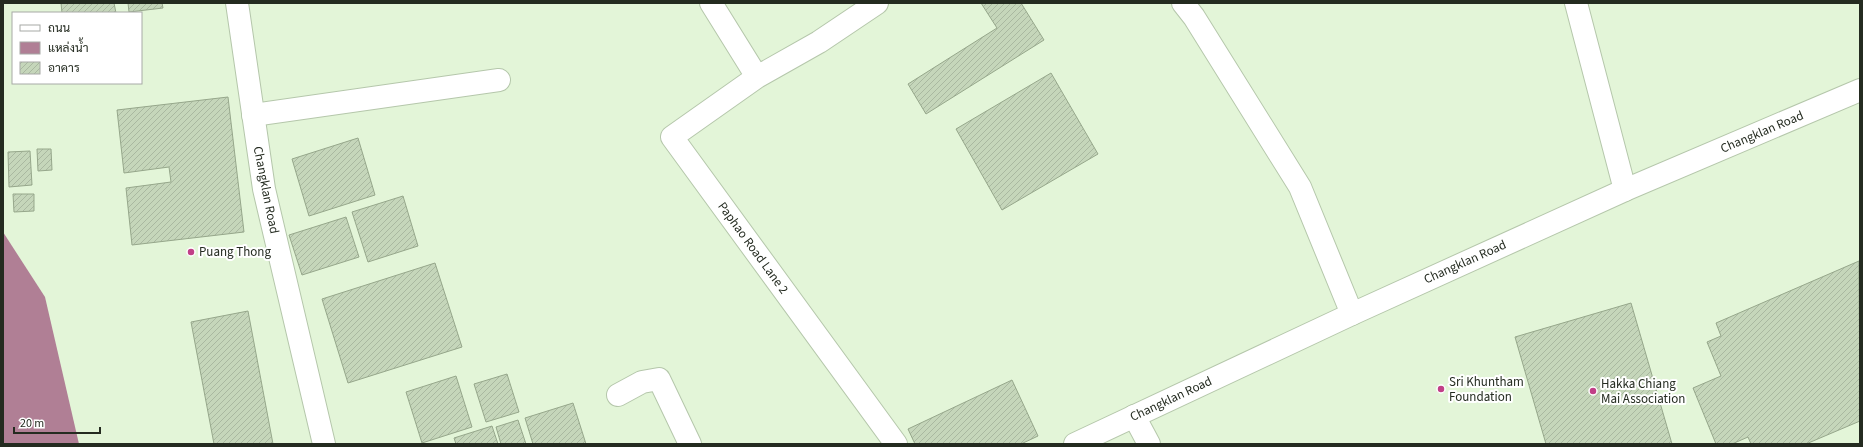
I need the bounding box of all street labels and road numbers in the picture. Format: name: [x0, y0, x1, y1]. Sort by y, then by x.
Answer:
street label: Changklan Road: [1718, 106, 1806, 158]
street label: Changklan Road: [249, 145, 283, 235]
street label: Paphao Road Lane 2: [713, 198, 793, 298]
street label: Changklan Road: [1421, 236, 1509, 288]
street label: Changklan Road: [1127, 372, 1215, 426]

